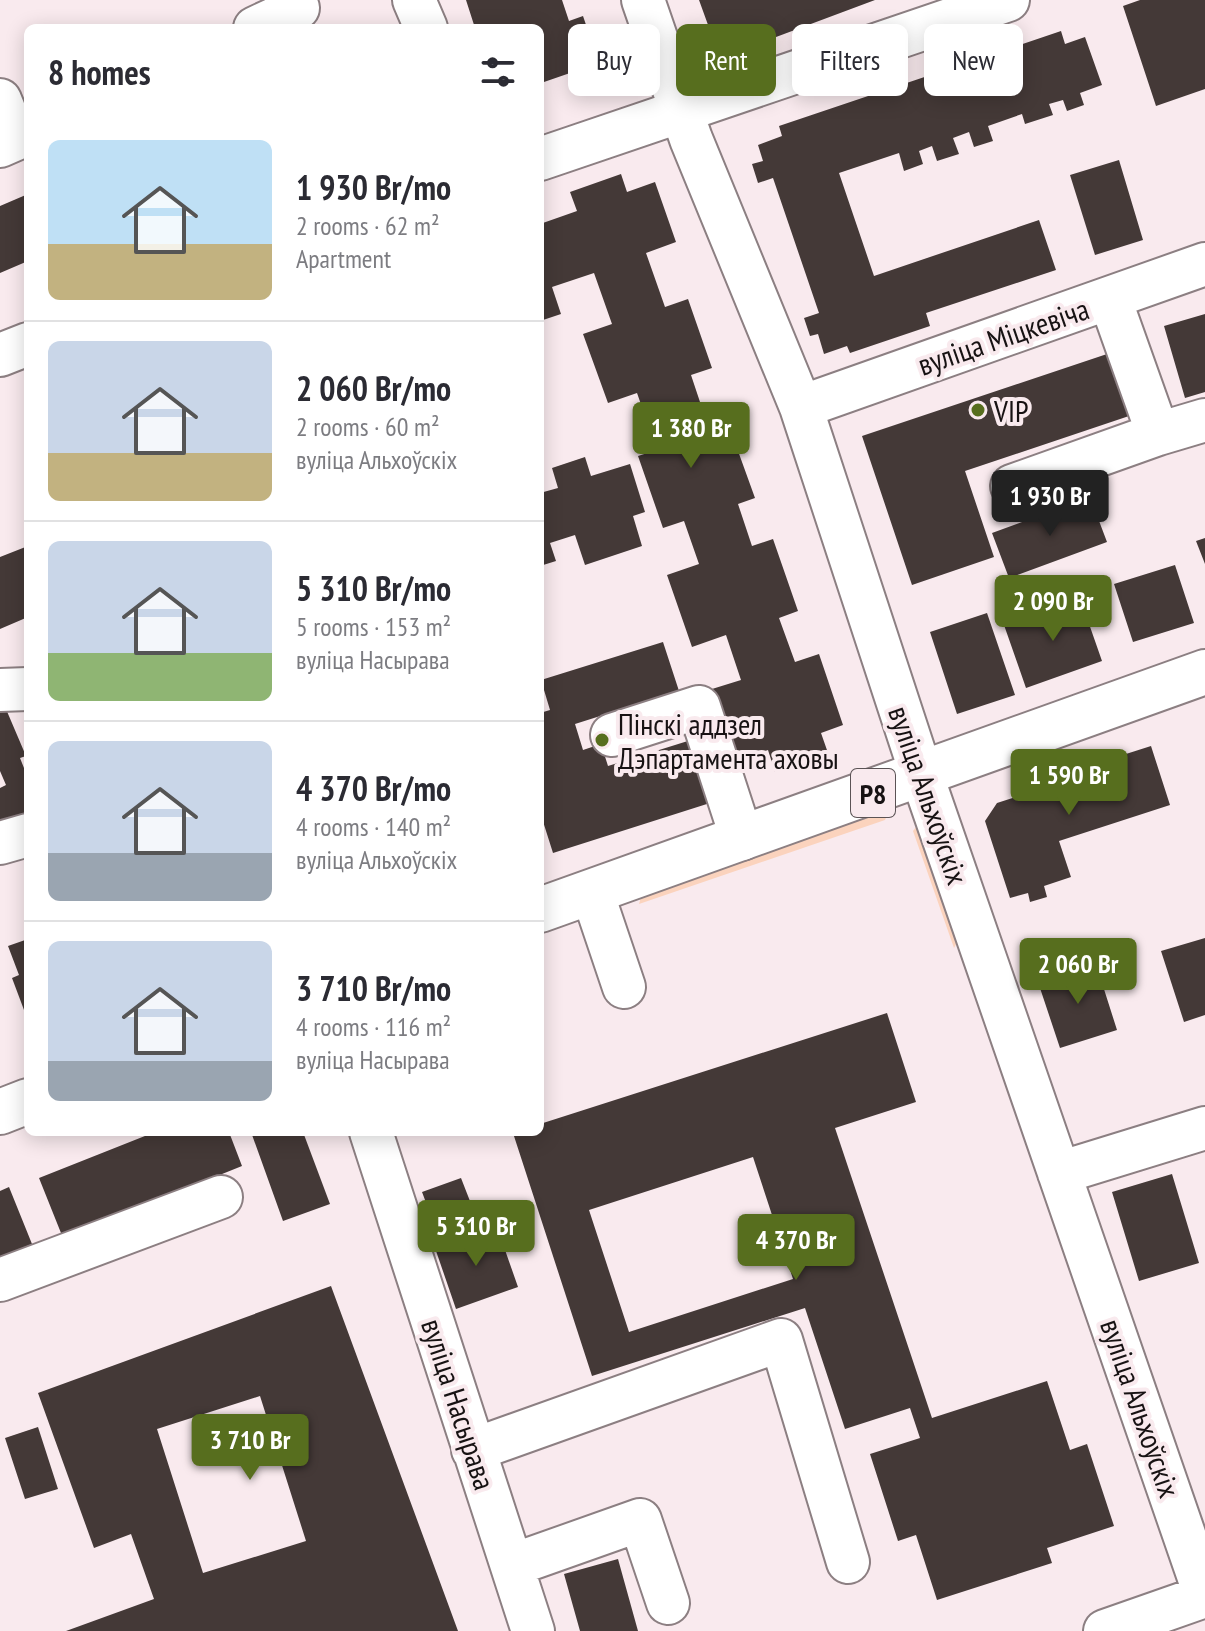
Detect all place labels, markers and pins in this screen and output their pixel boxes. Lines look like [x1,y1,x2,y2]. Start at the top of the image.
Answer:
place label: VIP [993,391,1028,430]
marker: VIP [969,401,987,419]
pin: 1 380 Br [608,402,774,470]
pin: 1 930 Br [967,470,1133,538]
pin: 2 090 Br [970,575,1136,643]
place label: Пінскі аддзел Дэпартамента аховы [618,704,839,777]
marker: Пінскі аддзел Дэпартамента аховы [593,731,611,749]
pin: 1 590 Br [986,749,1152,817]
pin: 2 060 Br [995,938,1161,1006]
pin: 5 310 Br [393,1200,559,1268]
pin: 4 370 Br [713,1214,879,1282]
pin: 3 710 Br [167,1414,333,1482]

